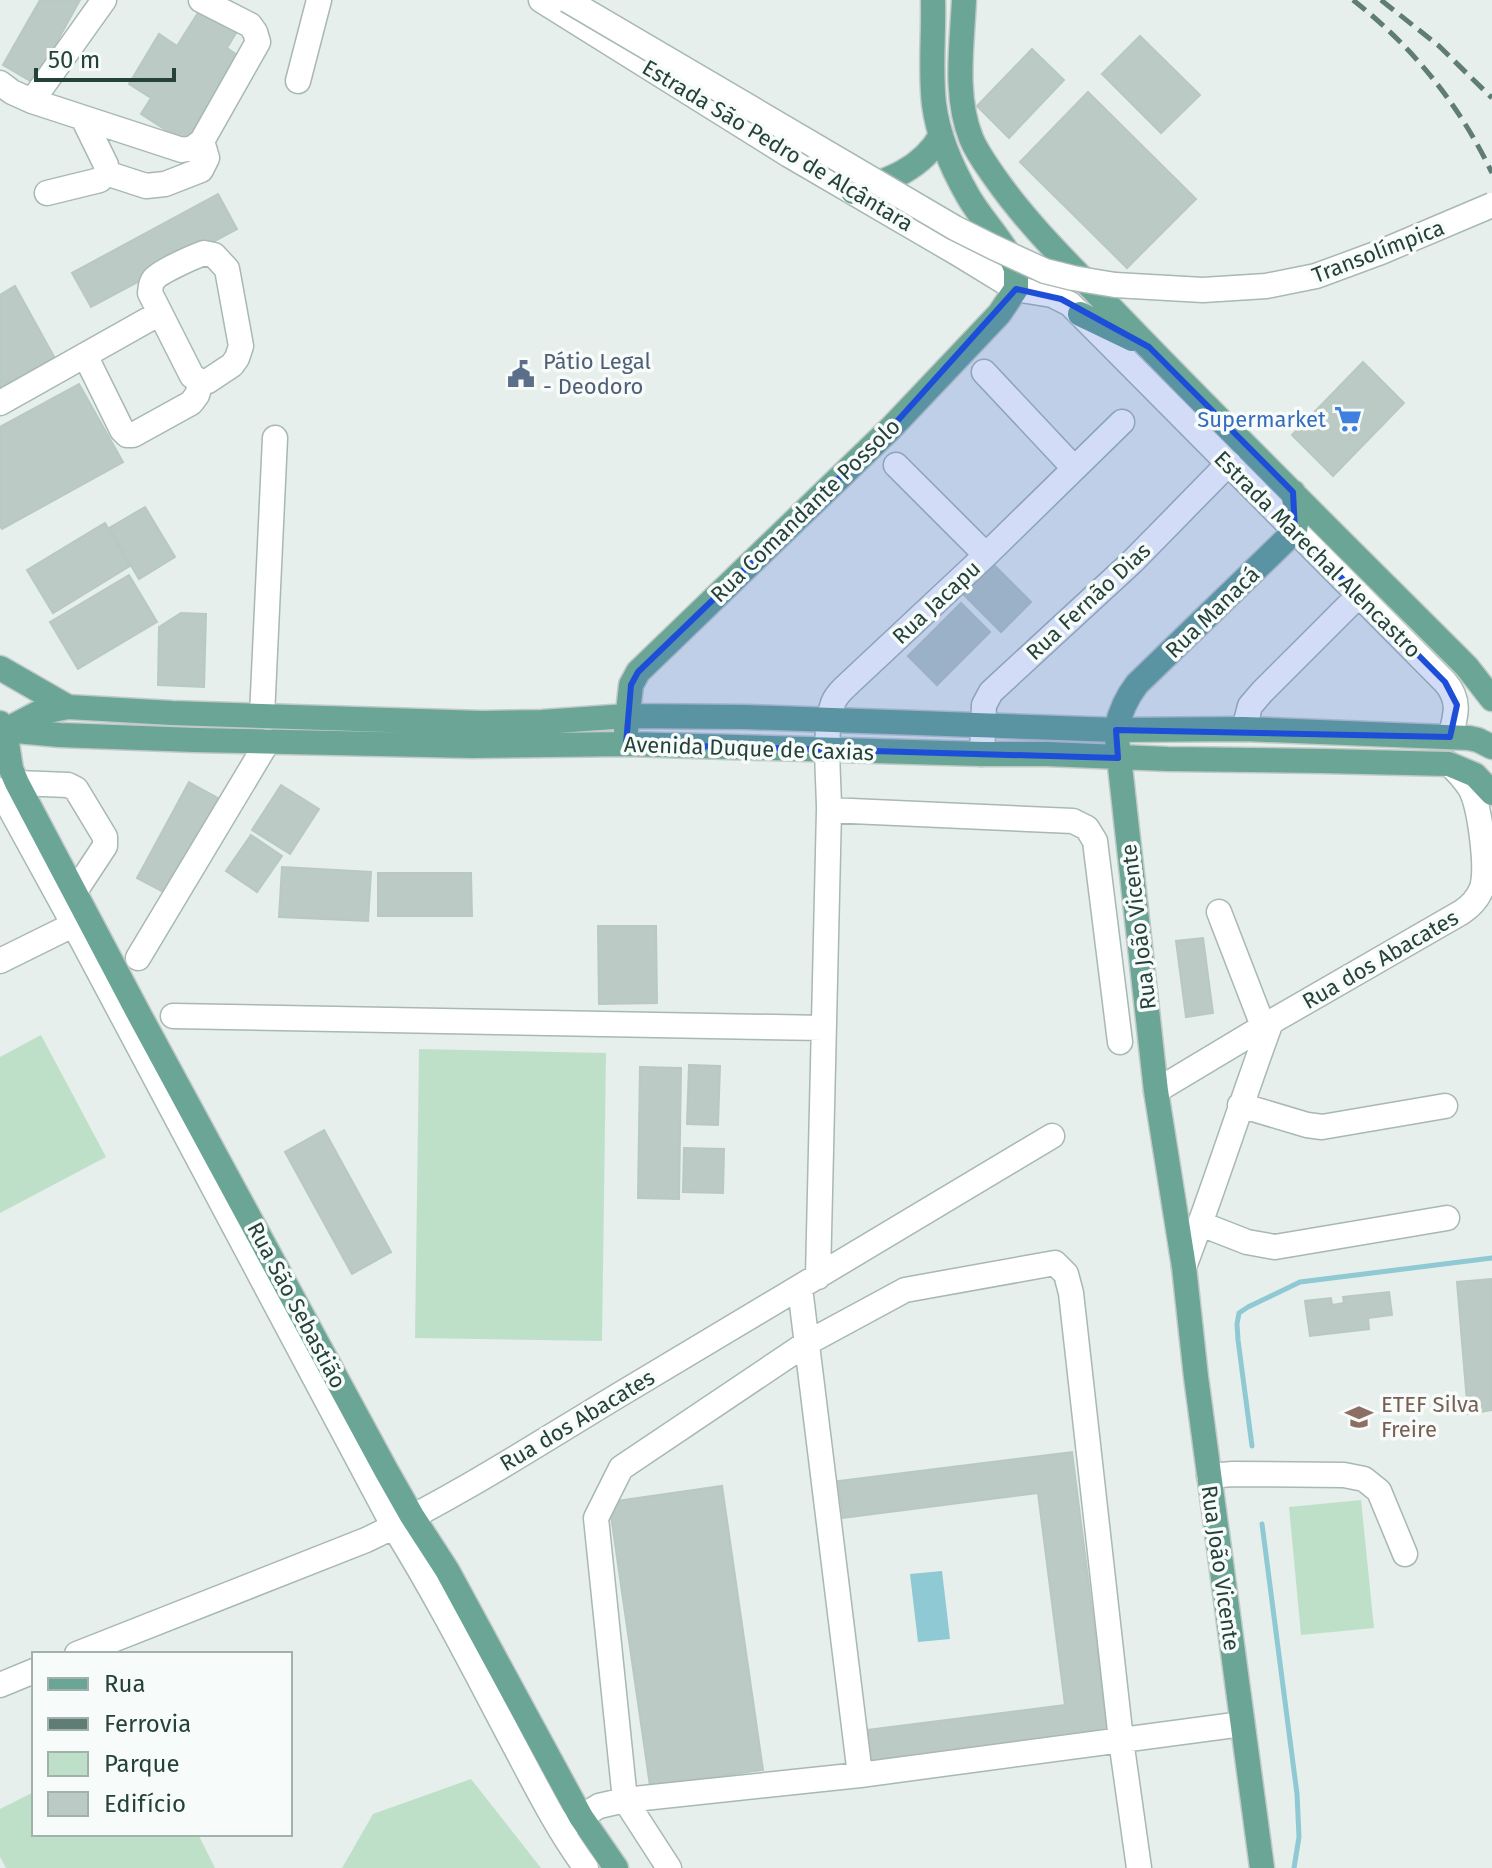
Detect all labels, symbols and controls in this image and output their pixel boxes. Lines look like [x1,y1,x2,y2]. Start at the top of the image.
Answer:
scale bar [36,32,174,82]
text: 50 m [48,46,100,74]
street label: Estrada São Pedro de Alcântara [637,54,918,237]
street label: Transolímpica [1308,214,1448,289]
place label: Pátio Legal - Deodoro [543,348,651,400]
public building icon: Pátio Legal - Deodoro [506,359,536,389]
supermarket icon: Supermarket [1333,404,1363,434]
place label: Supermarket [1197,406,1326,433]
street label: Rua Comandante Possolo [705,413,906,608]
street label: Estrada Marechal Alencastro [1209,445,1427,663]
street label: Rua Fernão Dias [1020,537,1156,666]
street label: Rua Jacapu [887,555,986,650]
street label: Rua Manacá [1160,561,1265,664]
street label: Avenida Duque de Caxias [624,731,874,766]
street label: Rua João Vicente [1115,842,1162,1011]
street label: Rua dos Abacates [1297,904,1463,1015]
street label: Rua São Sebastião [241,1218,352,1393]
street label: Rua dos Abacates [495,1364,659,1477]
place label: ETEF Silva Freire [1381,1391,1479,1443]
school or university icon: ETEF Silva Freire [1344,1402,1374,1432]
street label: Rua João Vicente [1196,1484,1245,1653]
legend [32,1652,292,1836]
text: Rua [104,1670,146,1698]
text: Ferrovia [104,1710,191,1738]
text: Parque [104,1750,180,1778]
text: Edifício [104,1790,186,1818]

